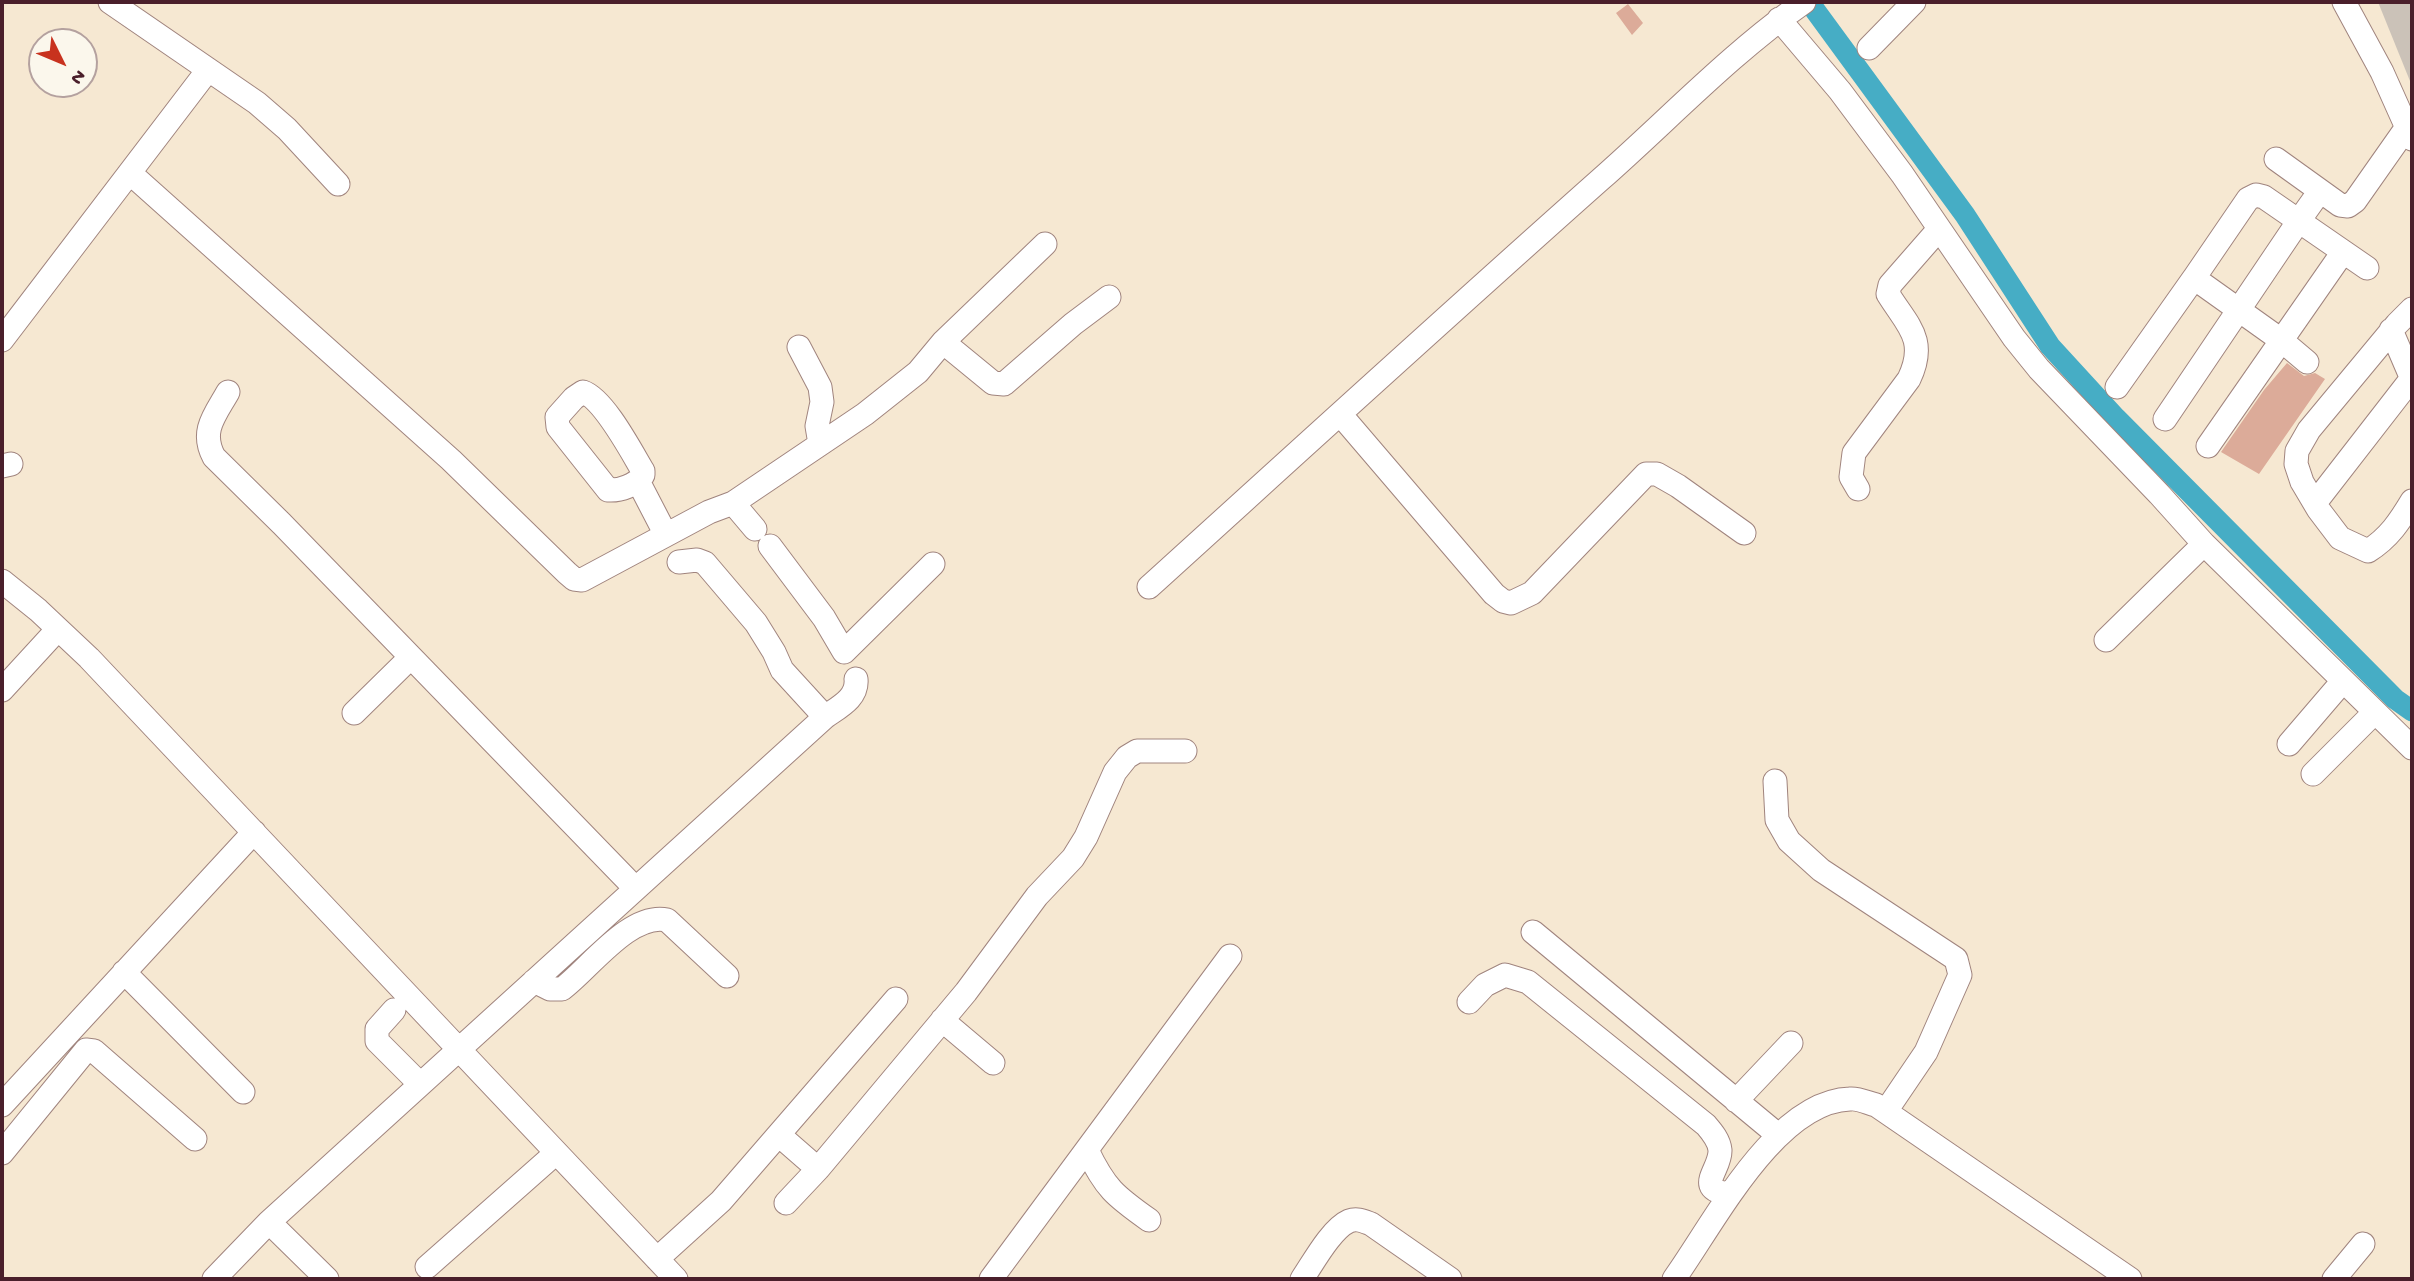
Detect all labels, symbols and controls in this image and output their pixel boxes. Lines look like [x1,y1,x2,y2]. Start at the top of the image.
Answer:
north arrow [28,28,98,98]
text: N [65,64,90,89]

